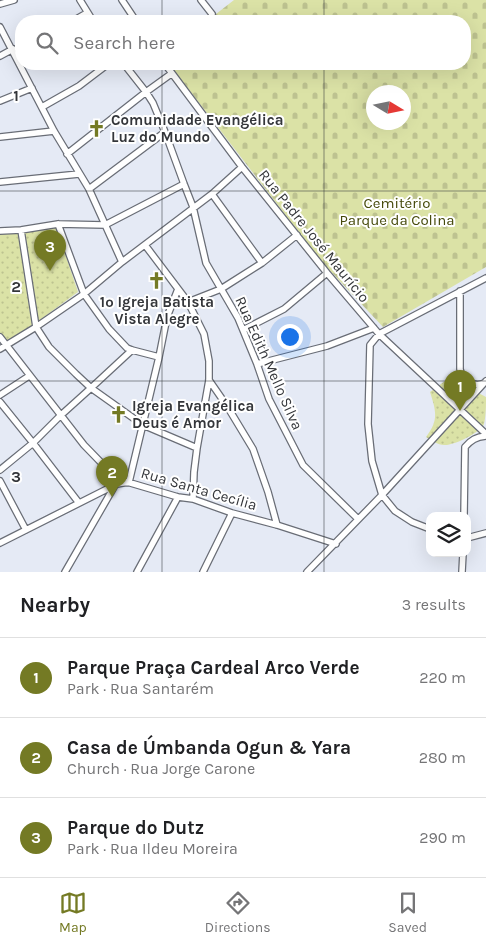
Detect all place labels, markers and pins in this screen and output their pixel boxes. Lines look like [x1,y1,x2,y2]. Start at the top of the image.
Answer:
place label: Comunidade Evangélica Luz do Mundo [111,111,283,146]
church icon: Comunidade Evangélica Luz do Mundo [87,119,107,139]
pin: 3 [34,230,66,271]
church icon: 1º Igreja Batista Vista Alegre [147,271,167,291]
place label: 1º Igreja Batista Vista Alegre [100,293,214,328]
pin: 1 [444,370,476,411]
place label: Igreja Evangélica Deus é Amor [132,397,254,432]
church icon: Igreja Evangélica Deus é Amor [108,405,128,425]
pin: 2 [96,456,128,497]

